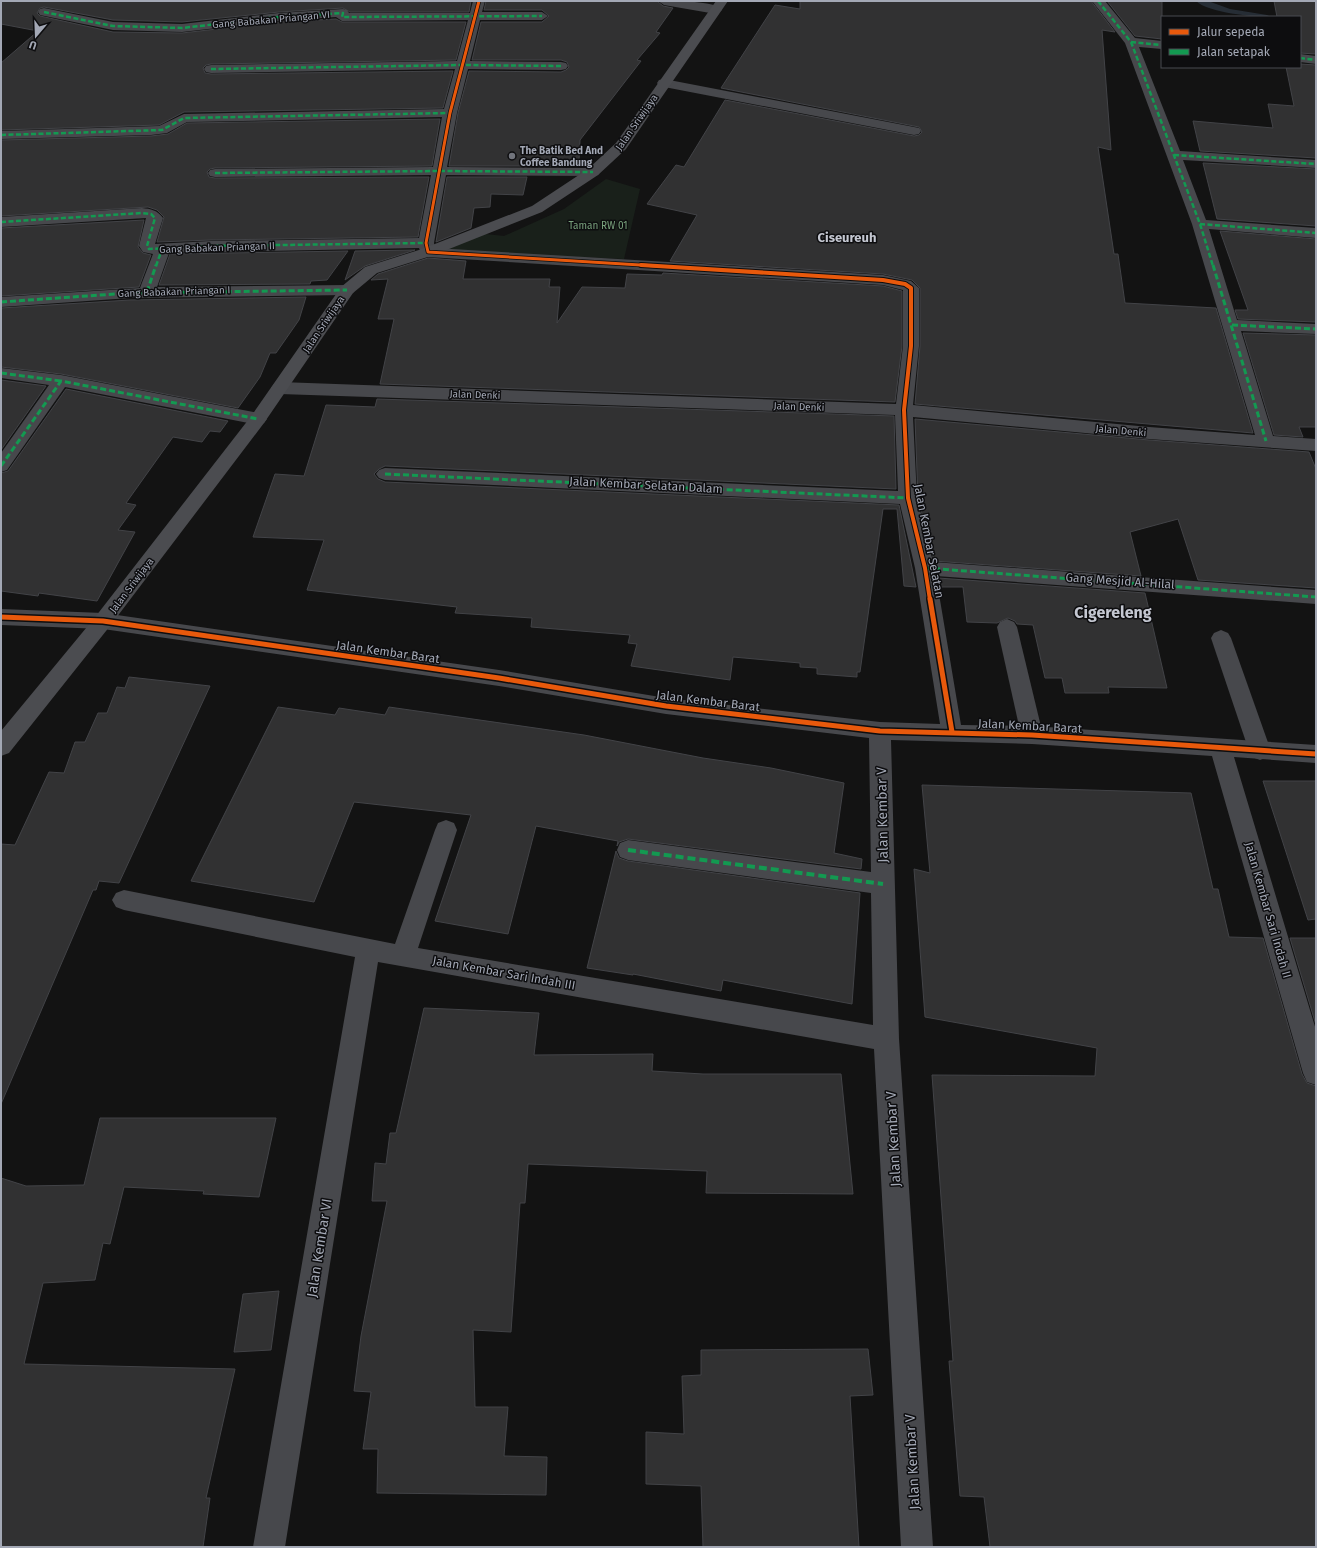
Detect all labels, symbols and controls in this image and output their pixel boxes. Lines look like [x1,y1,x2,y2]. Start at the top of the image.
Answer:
street label: Gang Babakan Priangan VI [212,9,331,31]
north arrow [16,16,56,56]
legend [1161,16,1301,68]
text: Jalur sepeda [1197,25,1265,39]
text: U [27,38,38,52]
text: Jalan setapak [1197,45,1271,59]
street label: Jalan Sriwijaya [613,92,661,153]
place label: The Batik Bed And Coffee Bandung [520,145,603,169]
marker: The Batik Bed And Coffee Bandung [507,151,517,161]
park label: Taman RW 01 [568,220,628,232]
district label: Ciseureuh [818,230,876,245]
street label: Gang Babakan Priangan II [159,240,275,256]
street label: Gang Babakan Priangan I [118,284,231,300]
street label: Jalan Sriwijaya [301,294,347,355]
street label: Jalan Denki [449,388,501,402]
street label: Jalan Denki [773,400,825,414]
street label: Jalan Denki [1095,423,1147,439]
street label: Jalan Kembar Selatan Dalam [569,474,723,496]
street label: Jalan Kembar Selatan [911,483,947,599]
street label: Jalan Sriwijaya [107,556,156,615]
street label: Gang Mesjid Al-Hilal [1065,570,1175,592]
district label: Cigereleng [1074,603,1152,622]
street label: Jalan Kembar Barat [335,638,441,666]
street label: Jalan Kembar Barat [655,688,761,714]
street label: Jalan Kembar Barat [978,716,1083,736]
street label: Jalan Kembar V [873,767,892,863]
street label: Jalan Kembar Sari Indah II [1242,840,1294,980]
street label: Jalan Kembar Sari Indah III [432,954,576,992]
street label: Jalan Kembar V [882,1091,904,1187]
street label: Jalan Kembar VI [303,1197,336,1299]
street label: Jalan Kembar V [901,1414,923,1510]

